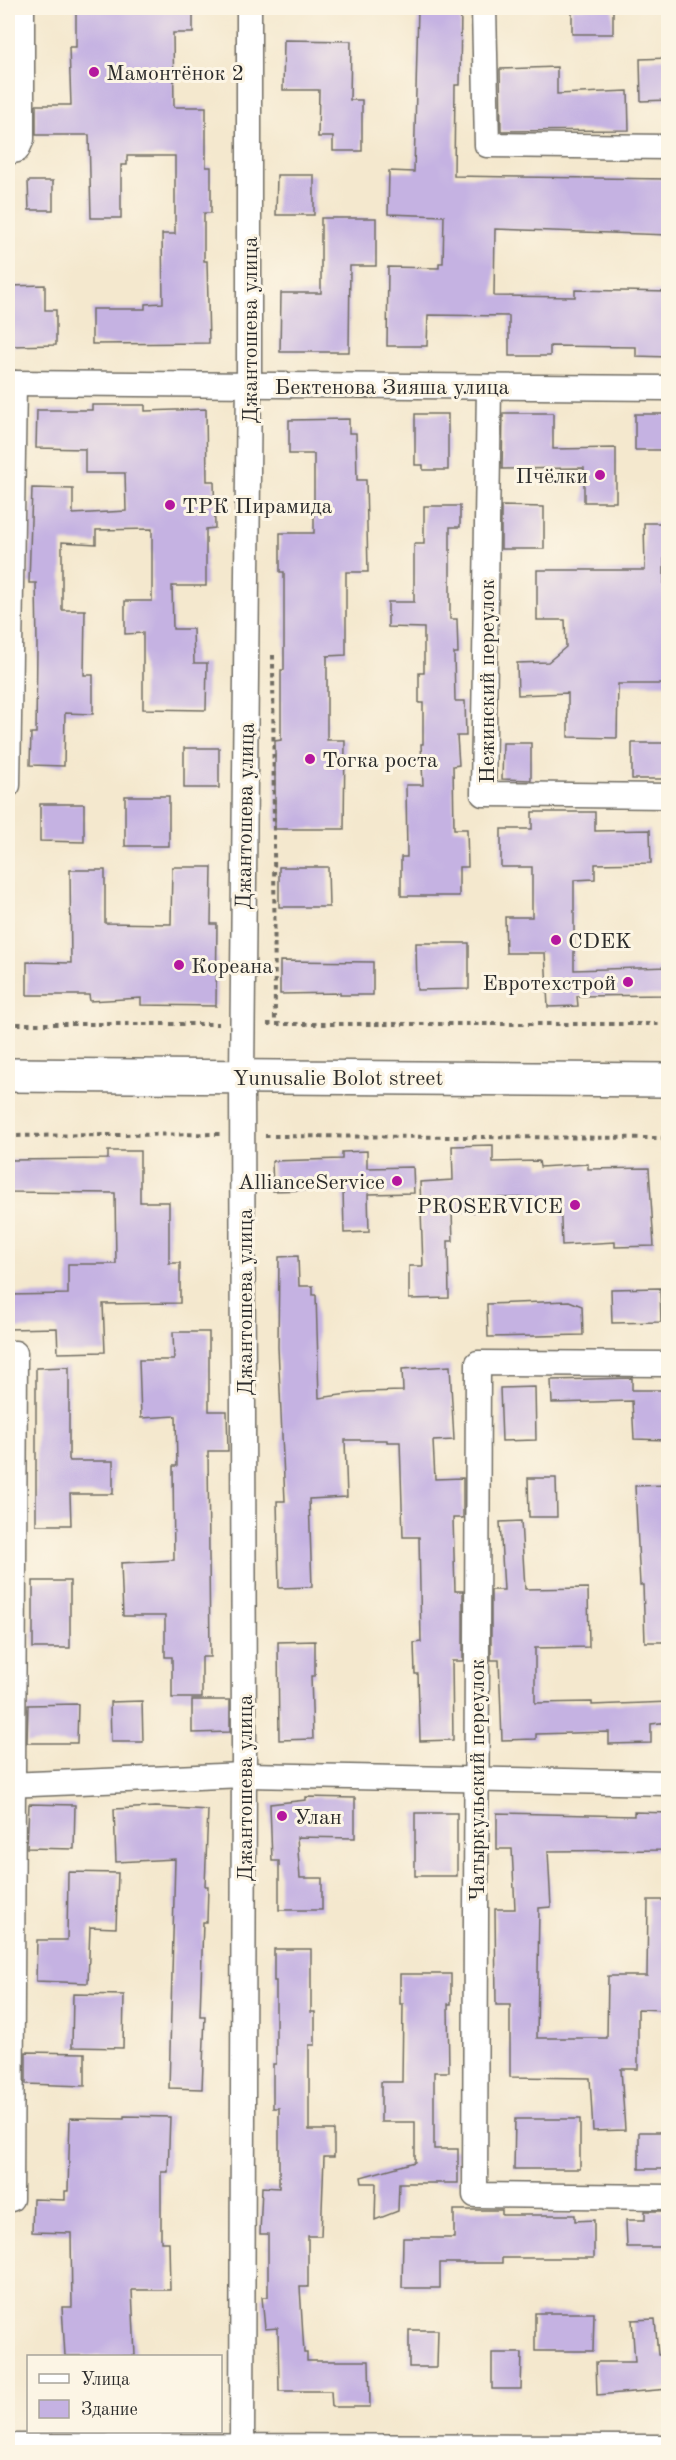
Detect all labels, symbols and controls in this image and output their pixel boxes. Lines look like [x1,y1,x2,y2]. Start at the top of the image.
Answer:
place label: Мамонтёнок 2 [106,63,244,85]
marker: Мамонтёнок 2 [87,65,101,79]
street label: Джантошева улица [240,236,262,424]
street label: Бектенова Зияша улица [275,377,510,399]
place label: Пчёлки [516,466,588,488]
marker: Пчёлки [593,468,607,482]
place label: ТРК Пирамида [182,496,333,518]
marker: ТРК Пирамида [163,498,177,512]
street label: Нежинский переулок [477,579,499,783]
street label: Джантошева улица [233,722,259,910]
place label: Тогка роста [322,750,438,772]
marker: Тогка роста [303,752,317,766]
place label: CDEK [568,931,632,953]
marker: CDEK [549,933,563,947]
place label: Кореана [191,956,273,978]
marker: Кореана [172,958,186,972]
place label: Евротехстрой [482,973,616,995]
marker: Евротехстрой [621,975,635,989]
street label: Yunusalie Bolot street [233,1068,443,1090]
place label: AllianceService [238,1172,385,1194]
marker: AllianceService [390,1174,404,1188]
place label: PROSERVICE [417,1196,563,1218]
marker: PROSERVICE [568,1198,582,1212]
street label: Джантошева улица [235,1208,257,1396]
street label: Чатыркульский переулок [467,1659,489,1901]
street label: Джантошева улица [235,1694,257,1882]
place label: Улан [294,1807,342,1829]
marker: Улан [275,1809,289,1823]
legend [27,2355,222,2433]
text: Улица [81,2371,130,2389]
text: Здание [81,2401,138,2419]

